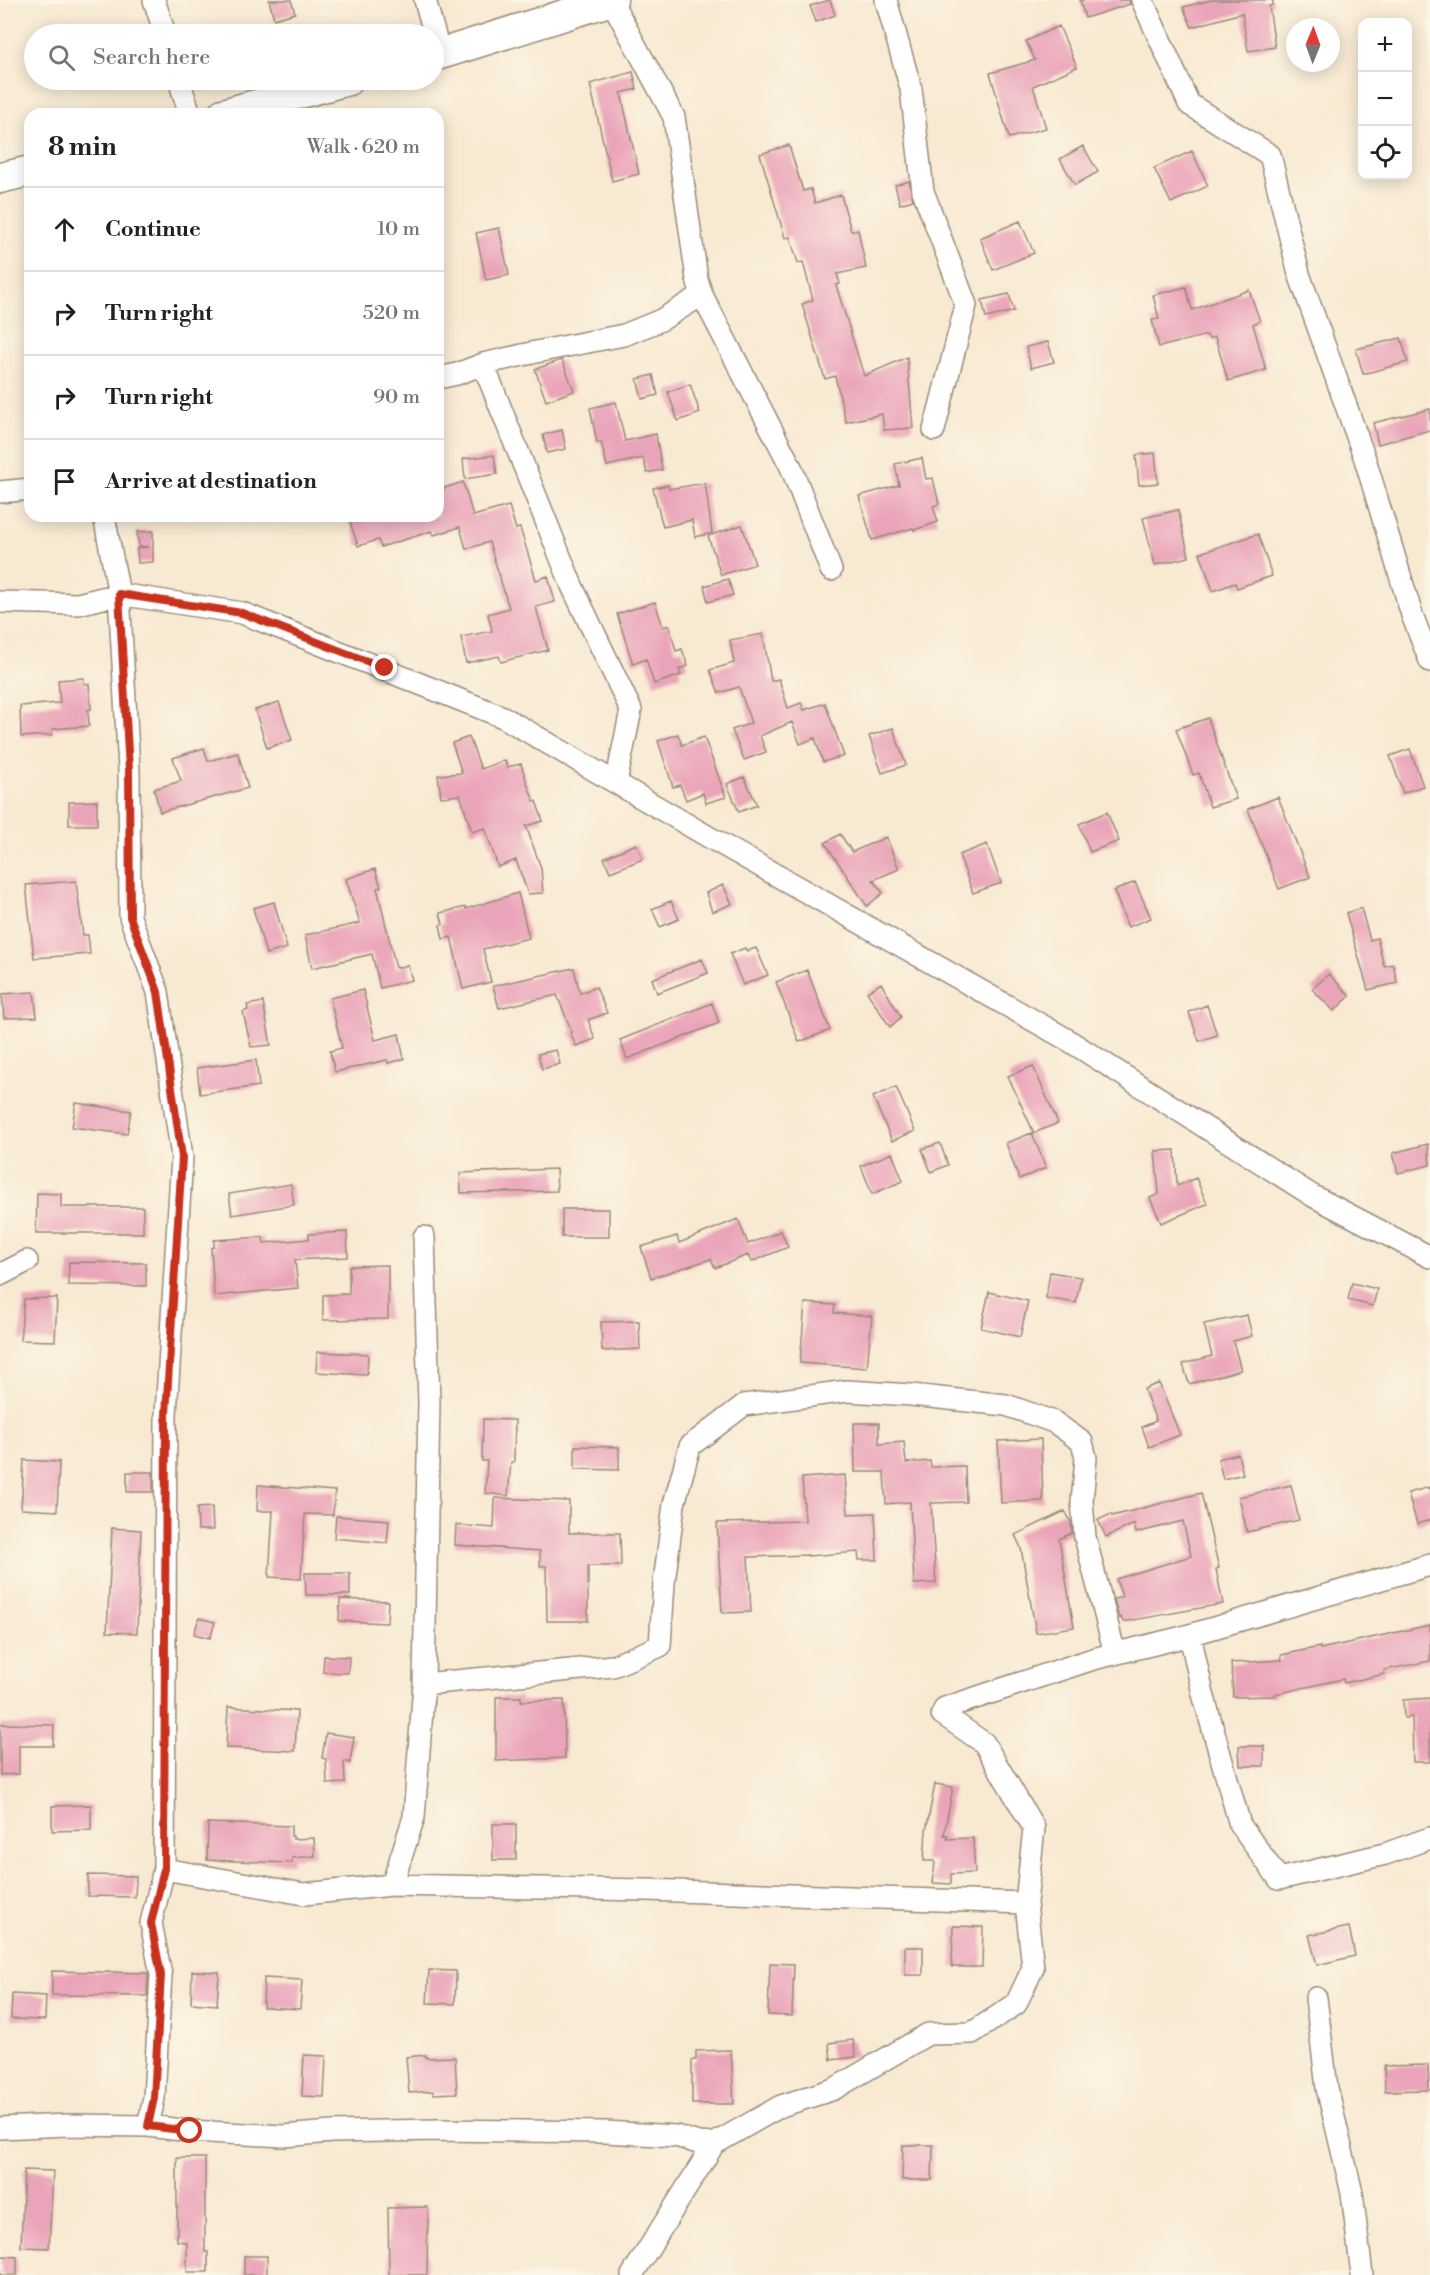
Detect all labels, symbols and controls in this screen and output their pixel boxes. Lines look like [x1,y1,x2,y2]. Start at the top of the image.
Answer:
north arrow [1286,18,1340,72]
map controls [1358,18,1412,180]
button: + [1358,18,1412,72]
search box [24,24,444,90]
icon: search [45,41,78,74]
text: Search here [93,44,210,71]
button: − [1358,72,1412,126]
button: locate [1358,126,1412,180]
text: 8 min [48,131,117,163]
text: Walk · 620 m [307,135,420,160]
icon: ahead [48,213,81,246]
text: Continue [105,216,201,243]
text: 10 m [377,217,420,242]
icon: right [48,297,81,330]
text: Turn right [105,300,213,327]
text: 520 m [363,301,420,326]
icon: right [48,381,81,414]
text: Turn right [105,384,213,411]
text: 90 m [373,385,420,410]
icon: arrive [48,465,81,498]
text: Arrive at destination [105,468,317,495]
route end [371,654,397,680]
route start [176,2117,202,2143]

